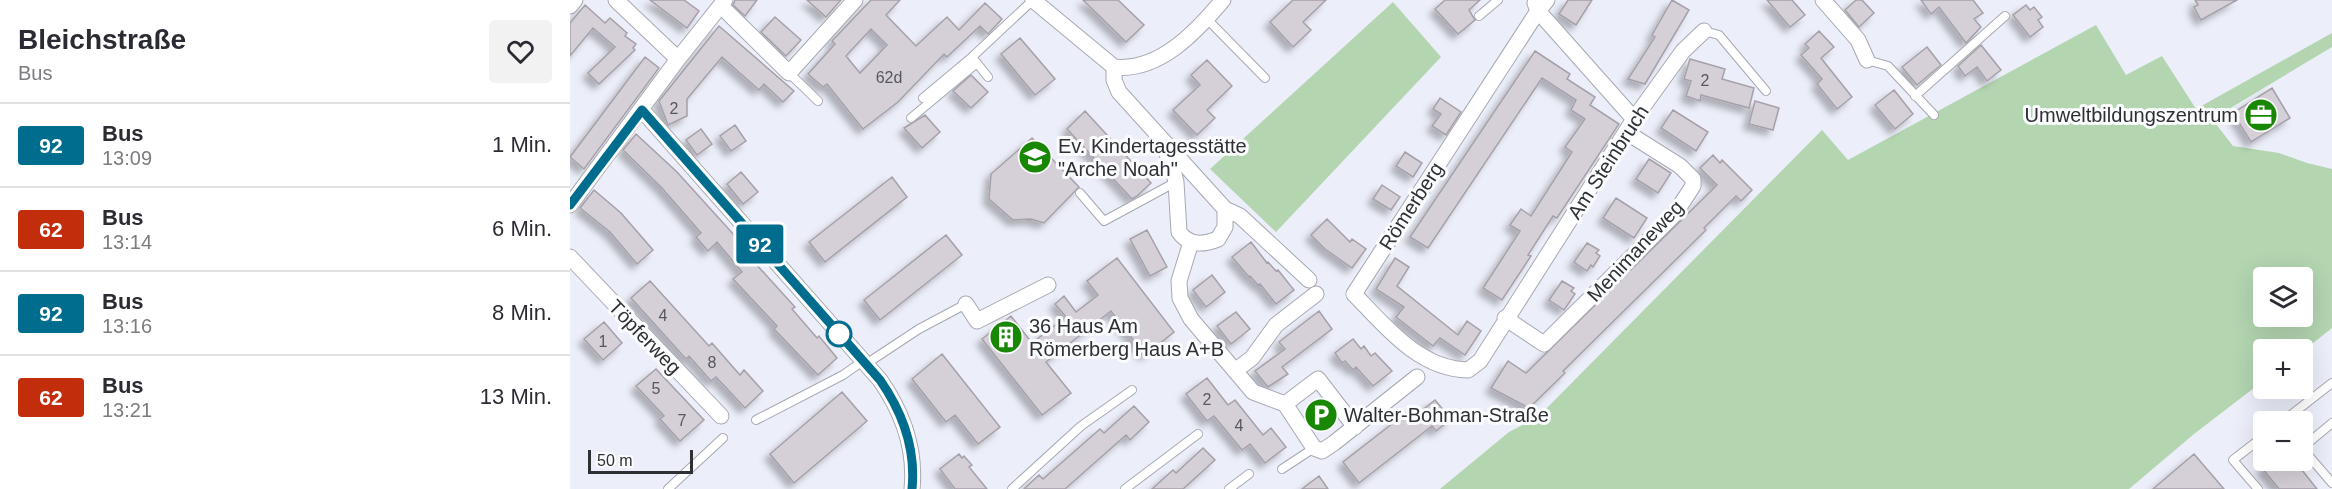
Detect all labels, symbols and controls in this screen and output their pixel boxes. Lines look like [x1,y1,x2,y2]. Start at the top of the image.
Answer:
button: heart [489,20,552,83]
text: Bleichstraße [18,24,186,55]
text: Bus [18,62,52,84]
house number: 62d [876,69,902,86]
house number: 2 [1701,72,1710,89]
office icon: Umweltbildungszentrum [2243,97,2279,133]
house number: 2 [670,100,679,117]
street label: Am Steinbruch [1563,101,1653,223]
place label: Umweltbildungszentrum [2025,104,2238,126]
text: Bus [102,121,144,146]
text: 1 Min. [492,132,552,157]
text: 92 [39,134,63,157]
place label: Ev. Kindertagesstätte "Arche Noah" [1058,135,1247,180]
school or university icon: Ev. Kindertagesstätte "Arche Noah" [1017,139,1053,175]
text: 13:09 [102,147,152,169]
street label: Römerberg [1375,158,1447,254]
street label: Menimaneweg [1583,196,1687,306]
text: Bus [102,205,144,230]
text: 6 Min. [492,216,552,241]
text: 62 [39,218,63,241]
line badge: 92 [733,224,787,264]
text: 13:14 [102,231,152,253]
text: 92 [748,233,772,256]
map controls [2253,267,2313,471]
button: layers [2253,267,2313,327]
text: Bus [102,289,144,314]
street label: Töpferweg [604,295,686,379]
text: 8 Min. [492,300,552,325]
text: 92 [39,302,63,325]
house number: 4 [659,307,668,324]
text: 13:16 [102,315,152,337]
place label: 36 Haus Am Römerberg Haus A+B [1029,315,1224,360]
building icon: 36 Haus Am Römerberg Haus A+B [988,319,1024,355]
unlabelled marker [826,321,852,347]
house number: 1 [599,333,608,350]
button: + [2253,339,2313,399]
house number: 8 [708,354,717,371]
text: Bus [102,373,144,398]
house number: 5 [652,380,661,397]
text: 13 Min. [480,384,552,409]
text: 62 [39,386,63,409]
house number: 2 [1203,391,1212,408]
parking icon: Walter-Bohman-Straße [1303,397,1339,433]
text: 13:21 [102,399,152,421]
place label: Walter-Bohman-Straße [1344,404,1549,426]
button: − [2253,411,2313,471]
house number: 7 [678,412,687,429]
house number: 4 [1235,417,1244,434]
scale bar [588,447,693,474]
text: 50 m [597,452,633,469]

